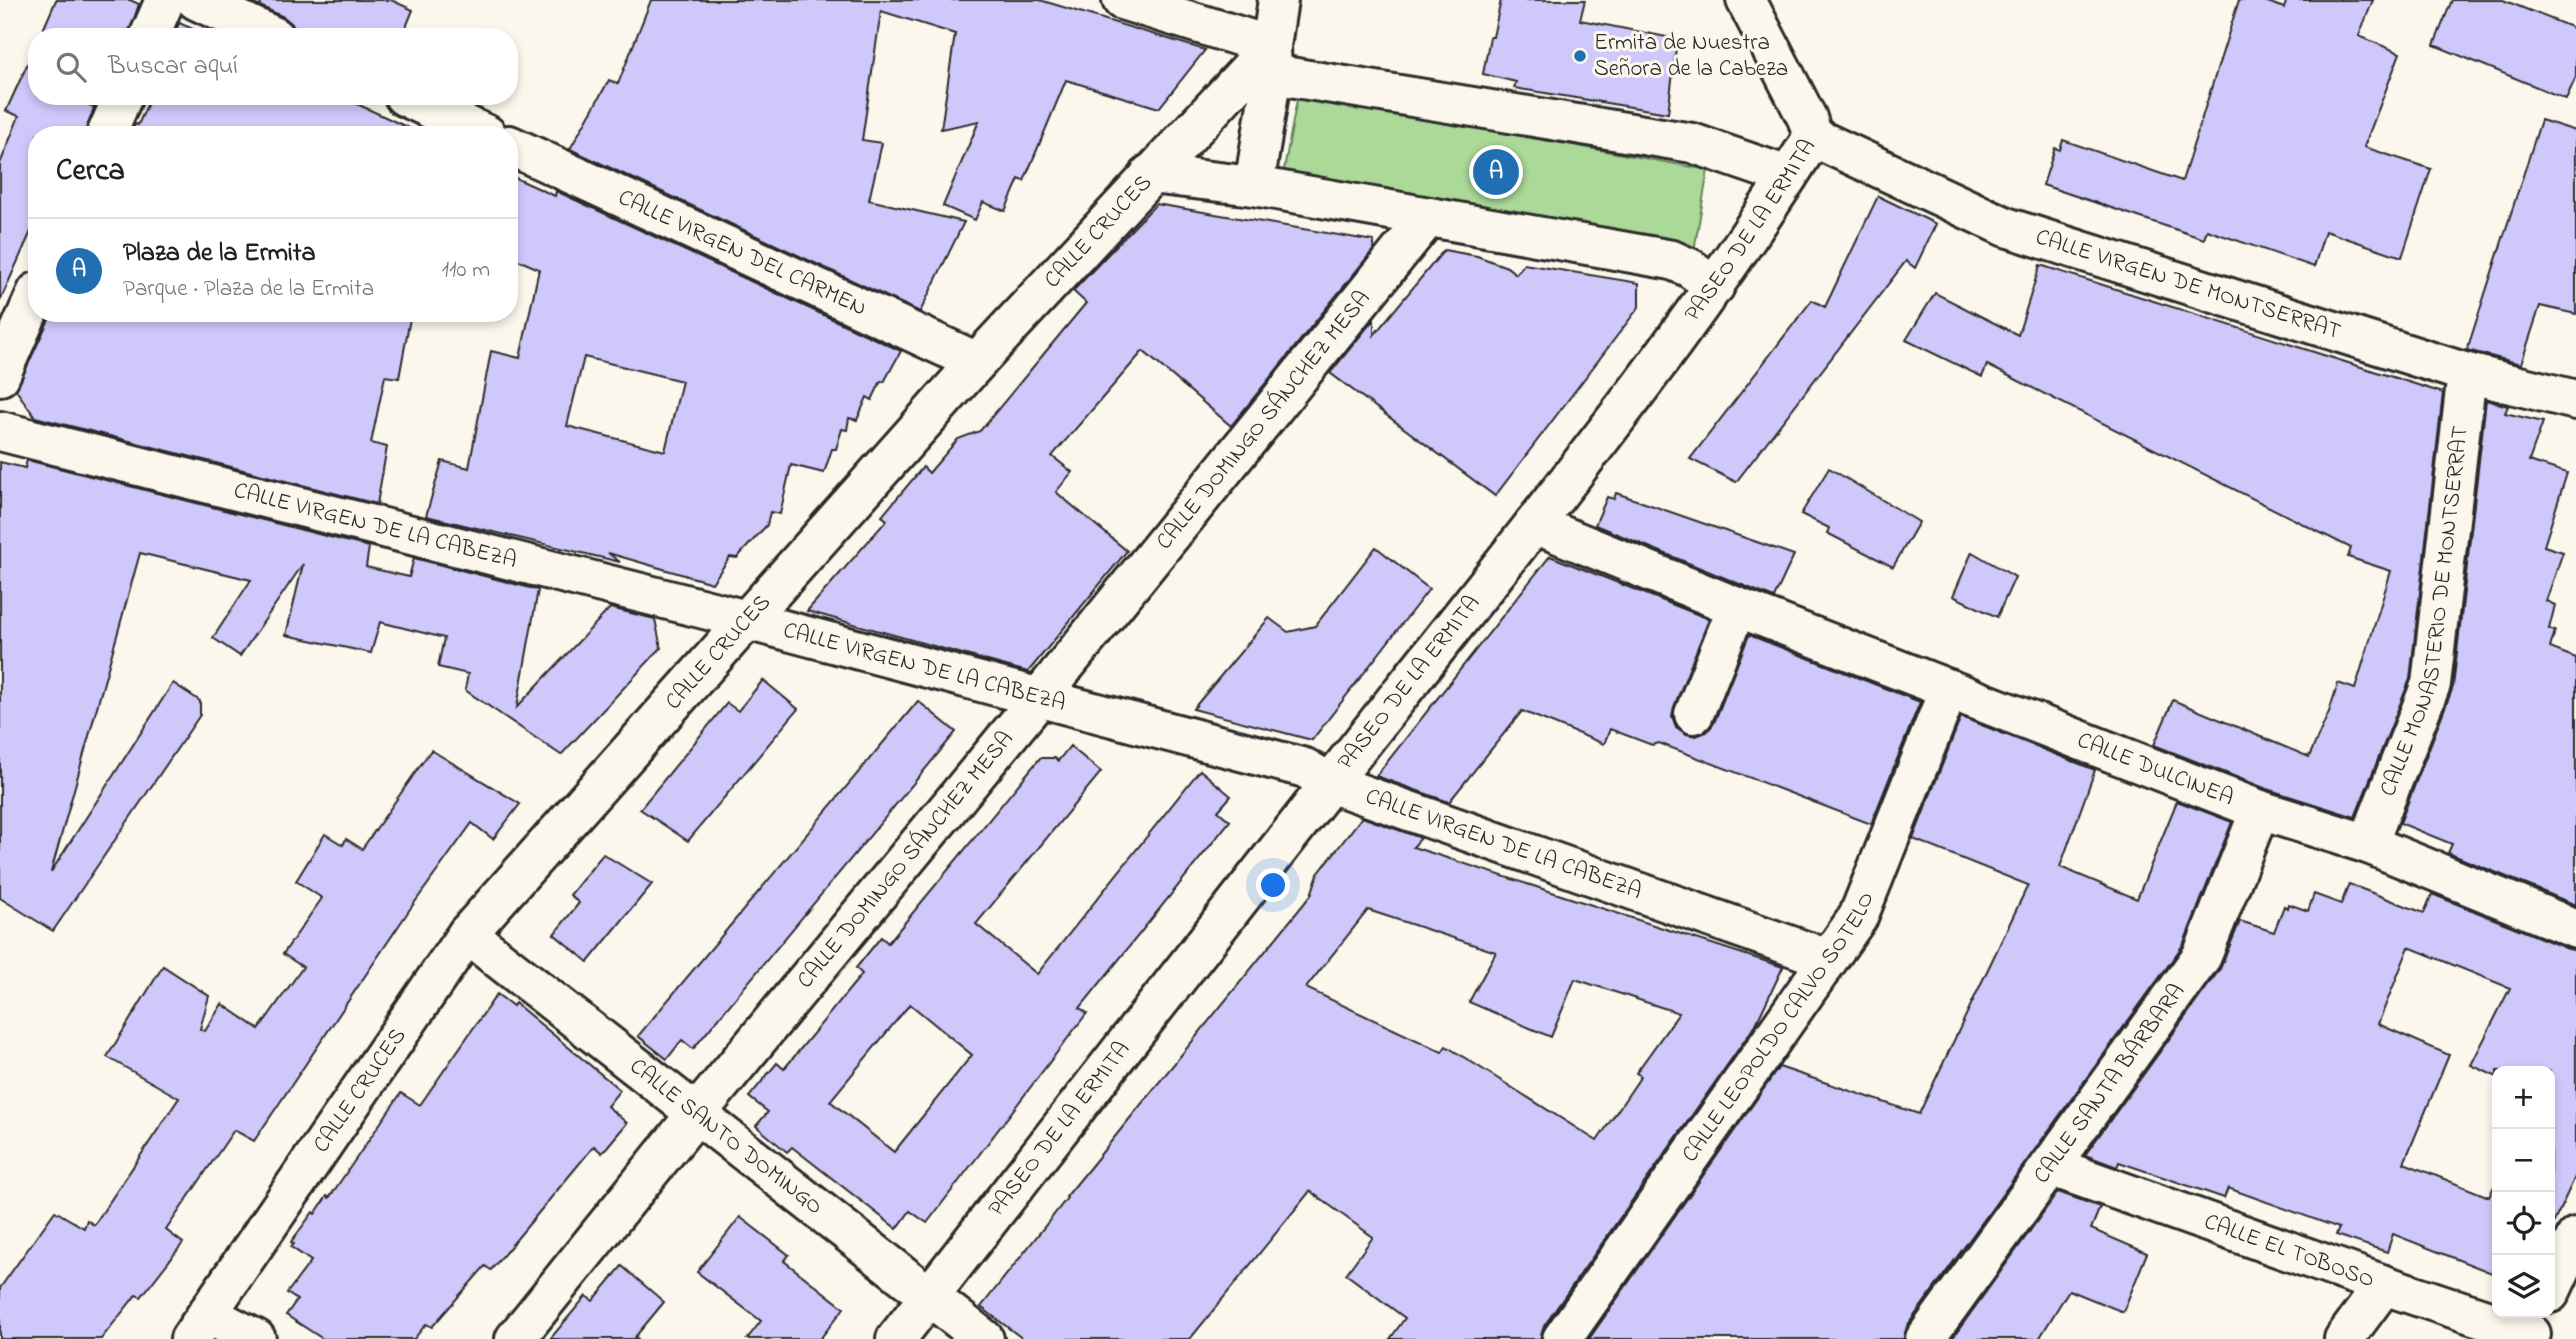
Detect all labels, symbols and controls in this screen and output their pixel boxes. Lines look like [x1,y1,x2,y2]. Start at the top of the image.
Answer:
place label: Ermita de Nuestra Señora de la Cabeza [1594,27,1788,86]
search box [28,28,518,105]
icon: search [52,48,90,86]
text: Buscar aquí [108,48,238,86]
marker: Ermita de Nuestra Señora de la Cabeza [1572,48,1588,64]
street label: PASEO DE LA ERMITA [1677,133,1824,328]
pin: A [1473,146,1519,198]
text: Cerca [56,150,125,194]
street label: CALLE CRUCES [1037,167,1160,296]
street label: CALLE VIRGEN DEL CARMEN [613,181,872,325]
street label: CALLE VIRGEN DE MONTSERRAT [2031,221,2345,348]
text: Plaza de la Ermita [123,235,315,273]
text: A [72,254,86,287]
text: 110 m [442,254,490,287]
text: Parque · Plaza de la Ermita [123,273,374,306]
street label: CALLE DOMINGO SÁNCHEZ MESA [1148,284,1379,557]
street label: CALLE MONASTERIO DE MONTSERRAT [2372,424,2477,801]
street label: CALLE VIRGEN DE LA CABEZA [230,474,520,577]
street label: CALLE CRUCES [658,587,779,717]
street label: PASEO DE LA ERMITA [1330,589,1488,777]
street label: CALLE VIRGEN DE LA CABEZA [779,614,1069,720]
street label: CALLE DOMINGO SÁNCHEZ MESA [789,724,1022,996]
street label: CALLE DULCINEA [2072,724,2238,815]
street label: CALLE VIRGEN DE LA CABEZA [1361,780,1646,908]
your location [1256,868,1290,902]
street label: CALLE LEOPOLDO CALVO SOTELO [1674,887,1883,1169]
street label: CALLE SANTA BÁRBARA [2026,977,2193,1191]
street label: CALLE CRUCES [305,1021,414,1160]
street label: PASEO DE LA ERMITA [981,1035,1138,1224]
street label: CALLE SANTO DOMINGO [622,1051,830,1223]
map controls [2492,1066,2555,1318]
button: + [2492,1066,2555,1129]
button: − [2492,1129,2555,1192]
button: locate [2492,1192,2555,1255]
street label: CALLE EL TOBOSO [2199,1206,2379,1297]
button: layers [2492,1255,2555,1318]

